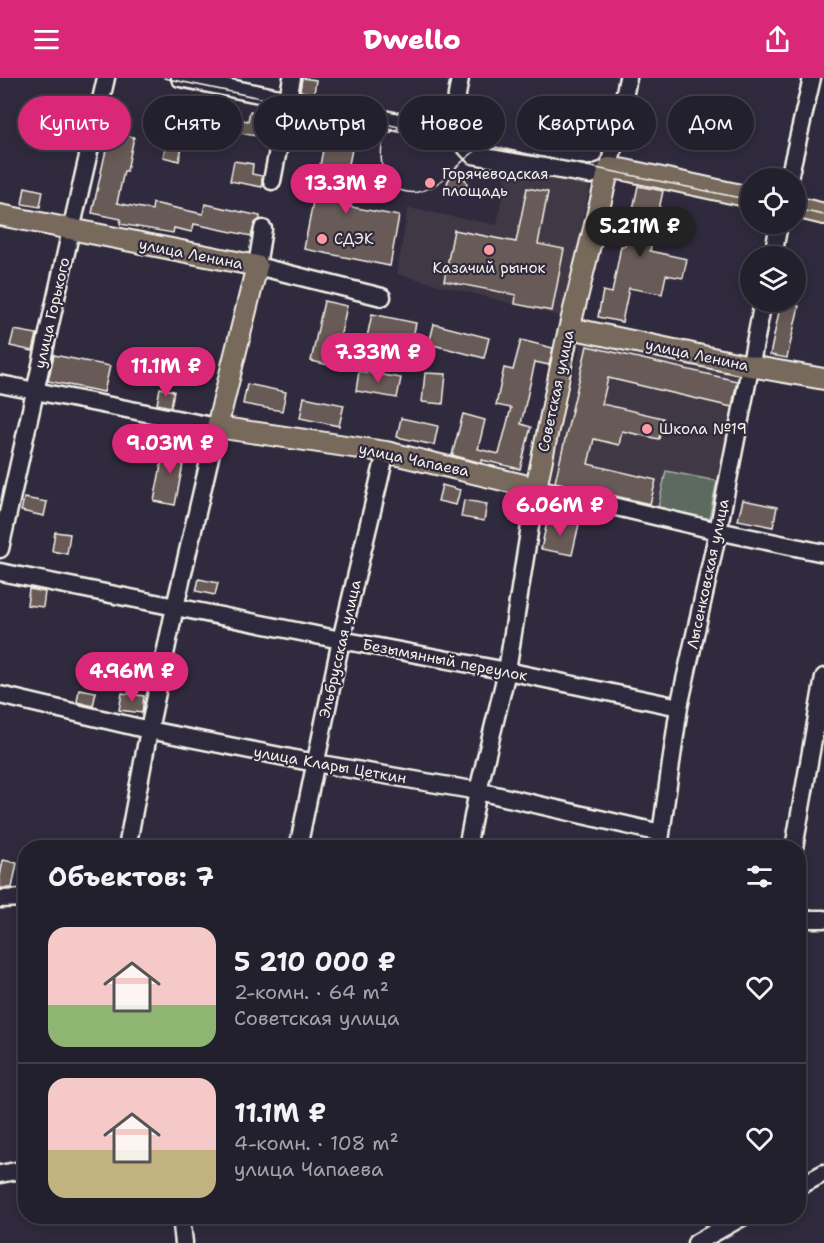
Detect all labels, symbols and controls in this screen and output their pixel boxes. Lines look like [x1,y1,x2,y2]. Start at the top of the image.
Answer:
text: Dwello [363,21,461,58]
icon: menu [30,23,63,56]
icon: share [761,23,794,56]
chip: Купить [18,96,131,150]
chip: Снять [143,96,242,150]
chip: Фильтры [254,96,387,150]
chip: Новое [399,96,505,150]
chip: Квартира [517,96,656,150]
chip: Дом [668,96,754,150]
pin: 13.3M ₽ [291,164,401,215]
place label: Горячеводская площадь [442,164,549,201]
map controls [740,168,806,312]
button: locate [740,168,806,234]
text: 13.3M ₽ [305,170,387,196]
marker: Горячеводская площадь [423,176,437,190]
pin: 5.21M ₽ [585,207,695,258]
text: 5.21M ₽ [600,213,680,239]
place label: СДЭК [334,229,374,249]
marker: СДЭК [315,232,329,246]
street label: улица Ленина [137,234,245,274]
marker: Казачий рынок [482,243,496,257]
button: layers [740,246,806,312]
street label: улица Горького [30,256,74,370]
place label: Казачий рынок [433,258,545,278]
street label: Советская улица [533,328,579,454]
pin: 7.33M ₽ [323,333,433,384]
street label: улица Ленина [643,334,751,376]
text: 7.33M ₽ [335,339,421,365]
pin: 11.1M ₽ [111,347,221,398]
text: 11.1M ₽ [130,353,202,379]
place label: Школа №19 [659,419,747,439]
marker: Школа №19 [640,422,654,436]
pin: 9.03M ₽ [115,424,225,475]
text: 9.03M ₽ [126,430,214,456]
street label: улица Чапаева [357,439,472,482]
pin: 6.06M ₽ [505,486,615,537]
text: 6.06M ₽ [516,492,604,518]
street label: Лысенковская улица [682,496,734,651]
street label: Эльбрусская улица [314,577,366,720]
street label: Безымянный переулок [361,634,529,686]
pin: 4.96M ₽ [77,652,187,703]
text: 4.96M ₽ [89,658,175,684]
street label: улица Клары Цеткин [252,742,408,788]
text: Объектов: 7 [48,859,214,894]
icon: filters [743,860,776,893]
text: 5 210 000 ₽ [234,944,396,979]
icon: home [96,951,168,1023]
icon: heart [743,971,776,1004]
text: 2-комн. · 64 m² [234,979,389,1005]
text: Советская улица [234,1005,399,1031]
text: 11.1M ₽ [234,1095,327,1130]
icon: home [96,1102,168,1174]
icon: heart [743,1122,776,1155]
text: 4-комн. · 108 m² [234,1130,399,1156]
text: улица Чапаева [234,1156,384,1182]

